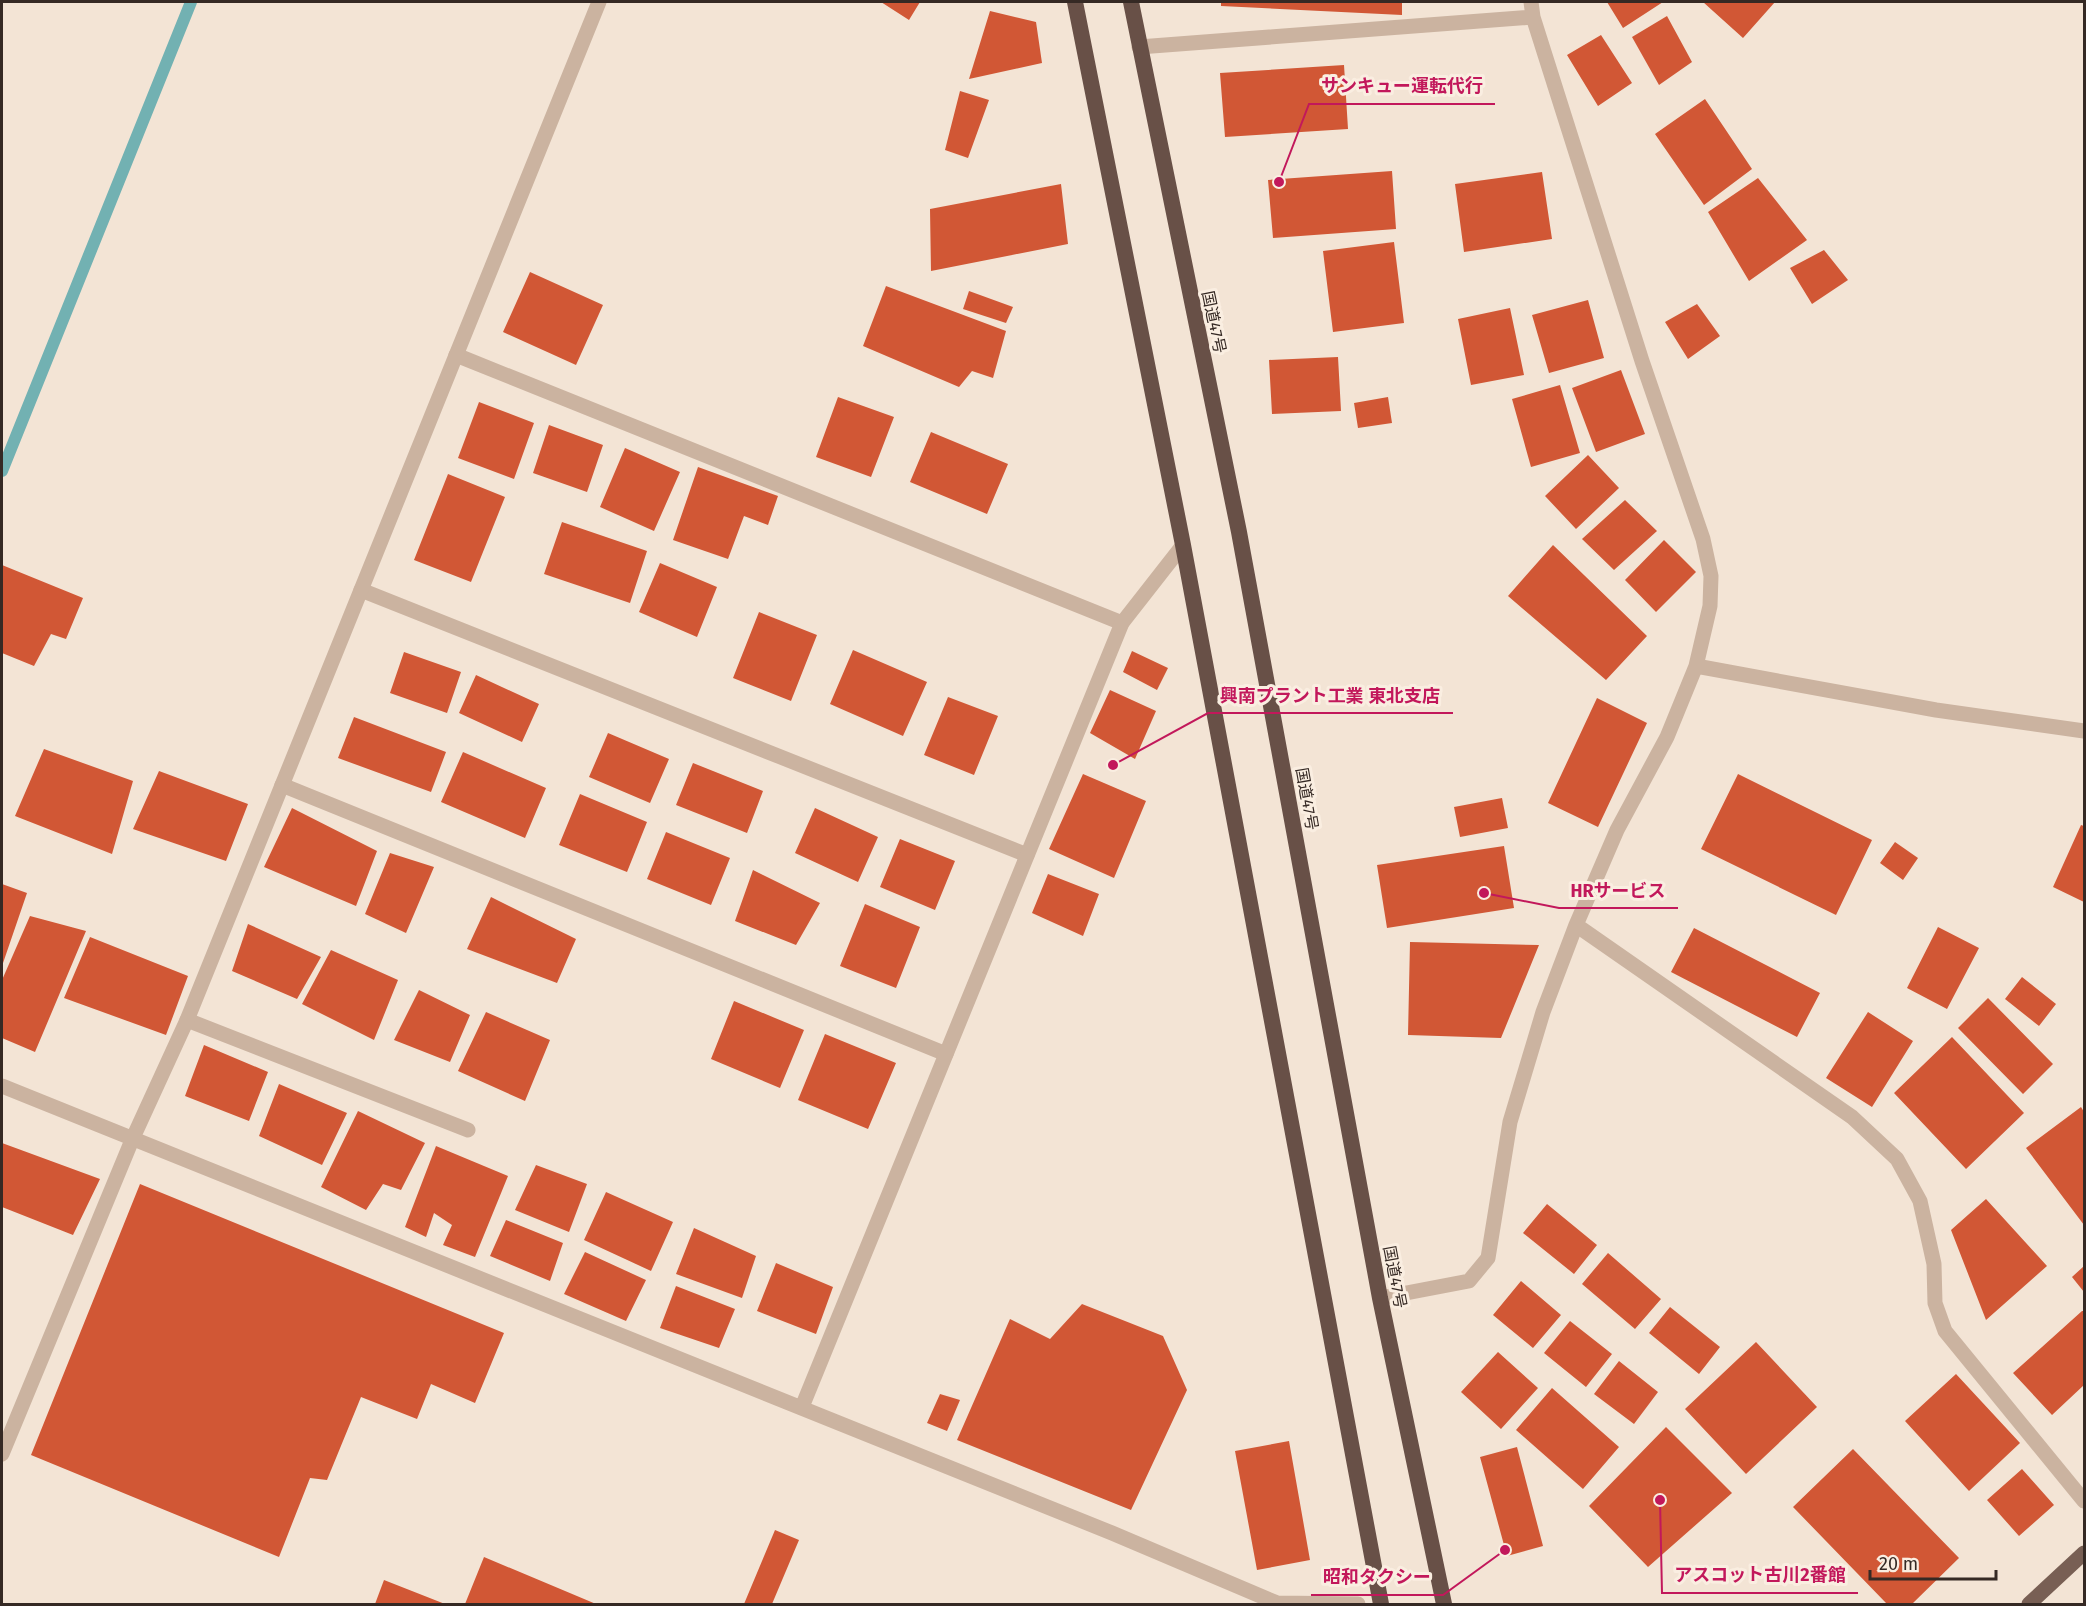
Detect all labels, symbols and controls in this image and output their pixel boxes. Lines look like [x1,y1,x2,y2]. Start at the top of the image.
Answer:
callout: サンキュー運転代行 [1309,68,1495,104]
text: サンキュー運転代行 [1321,75,1483,97]
street label: 国道47号 [1198,289,1230,355]
callout: 興南プラント工業 東北支店 [1208,677,1453,713]
text: 興南プラント工業 東北支店 [1220,685,1440,707]
street label: 国道47号 [1292,766,1322,832]
callout: HRサービス [1559,872,1678,908]
text: HRサービス [1570,880,1666,902]
street label: 国道47号 [1380,1244,1410,1310]
scale bar [1870,1543,1996,1581]
text: 20 m [1879,1553,1918,1575]
callout: アスコット古川2番館 [1662,1557,1858,1593]
callout: 昭和タクシー [1311,1559,1443,1595]
text: アスコット古川2番館 [1674,1564,1846,1586]
text: 昭和タクシー [1323,1566,1431,1588]

